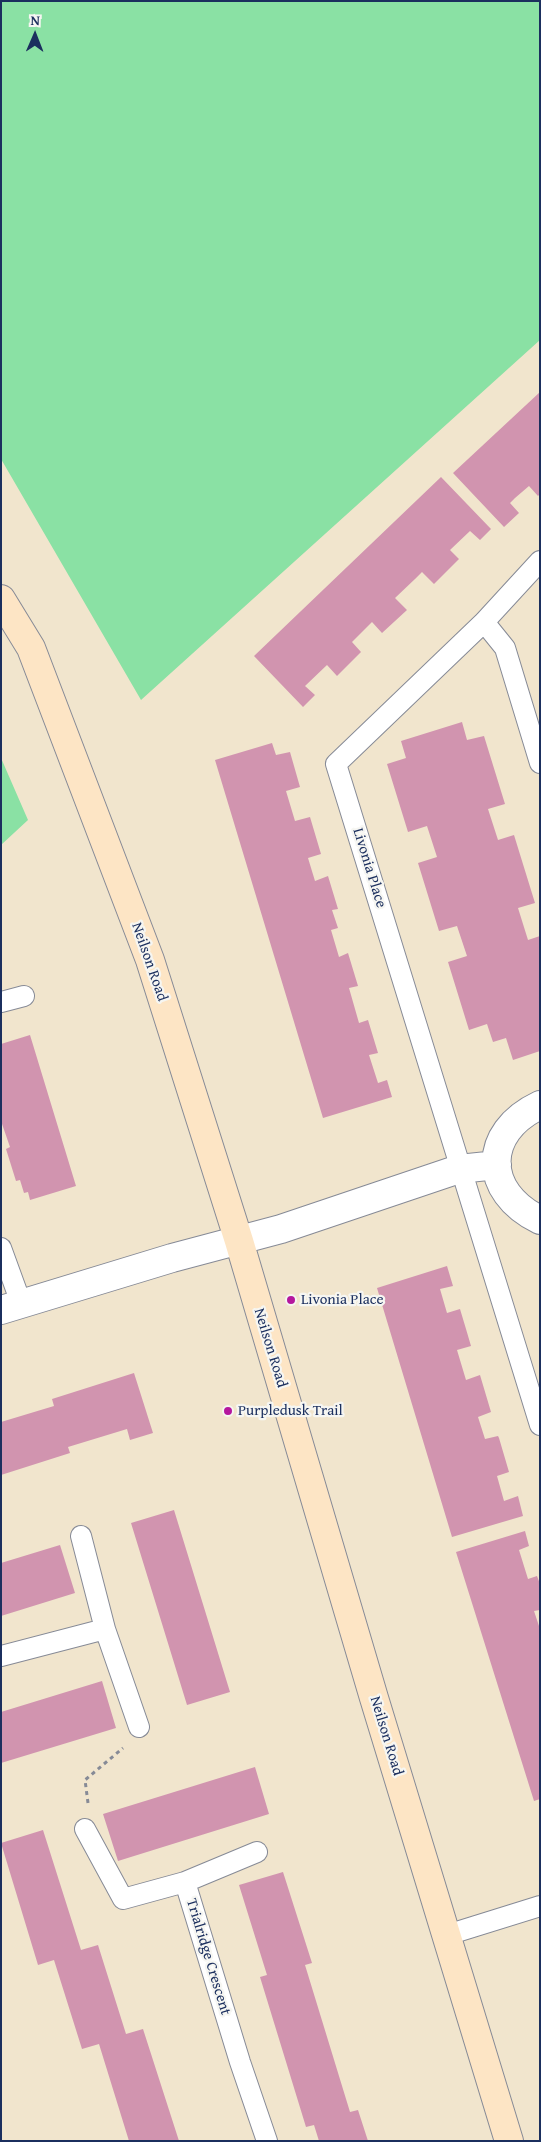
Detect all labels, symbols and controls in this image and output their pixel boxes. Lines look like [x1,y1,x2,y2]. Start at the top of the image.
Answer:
north arrow [10,10,60,60]
text: N [30,10,40,30]
street label: Livonia Place [348,826,390,910]
street label: Neilson Road [127,920,171,1004]
place label: Livonia Place [301,1291,383,1309]
marker: Livonia Place [285,1294,297,1306]
street label: Neilson Road [249,1306,291,1390]
place label: Purpledusk Trail [238,1402,343,1420]
marker: Purpledusk Trail [222,1405,234,1417]
street label: Neilson Road [365,1694,407,1778]
street label: Trialridge Crescent [182,1897,234,2017]

